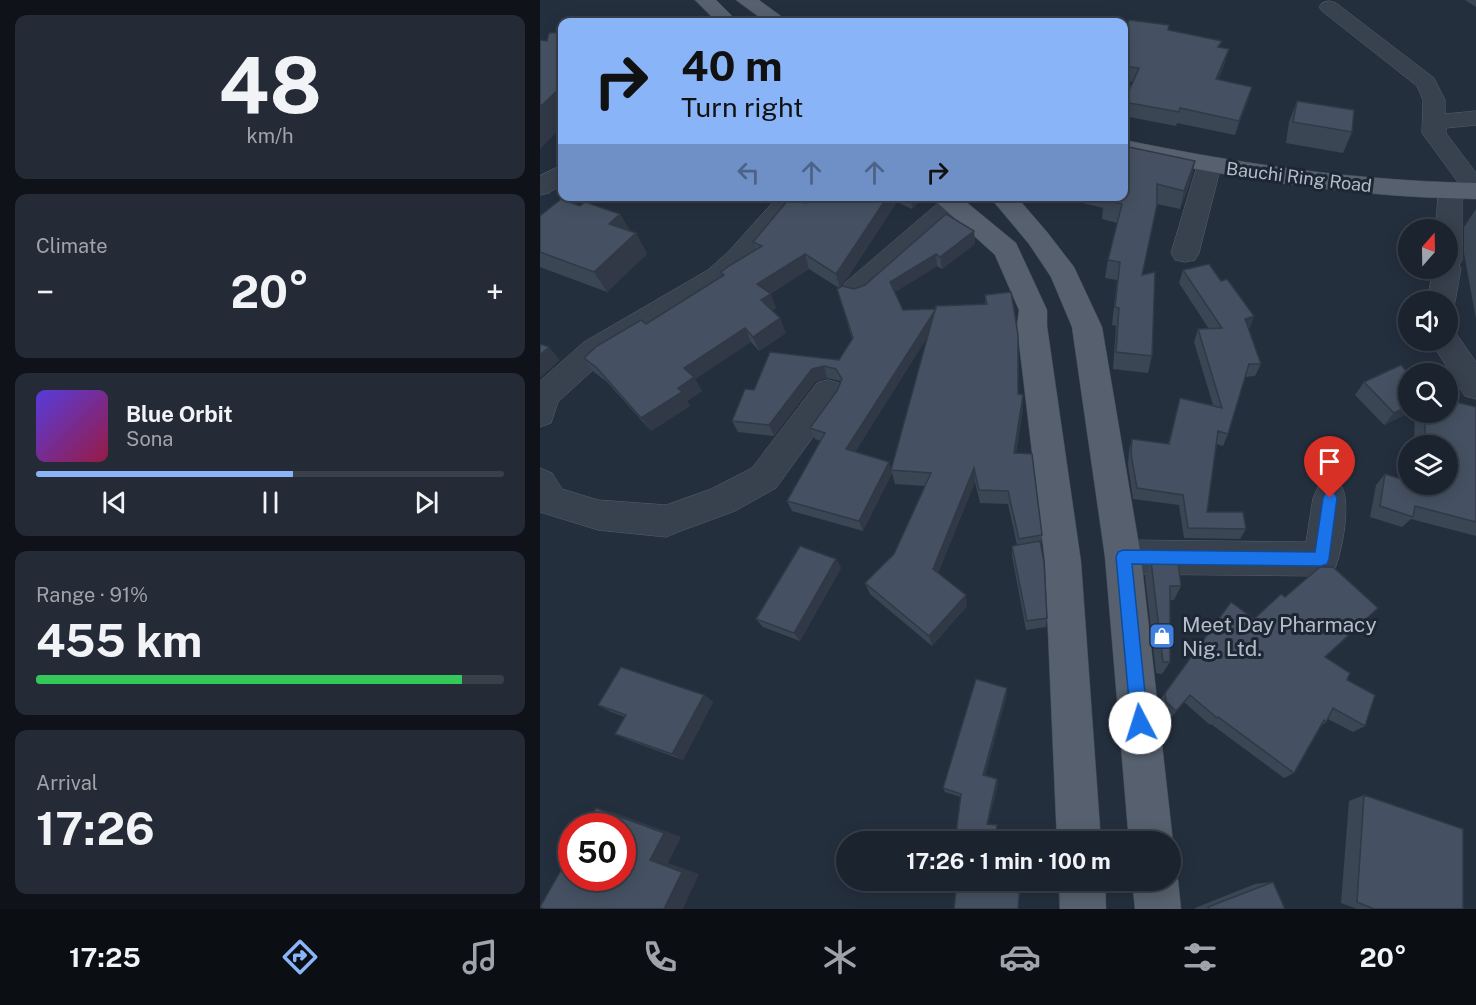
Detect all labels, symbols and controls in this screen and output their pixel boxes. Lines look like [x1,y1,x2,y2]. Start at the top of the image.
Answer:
text: 48 [218,39,322,131]
text: 40 m [681,41,783,90]
icon: right [582,42,660,120]
text: Turn right [681,91,804,123]
text: km/h [246,124,294,148]
icon: left [732,156,765,189]
icon: ahead [795,156,828,189]
icon: ahead [858,156,891,189]
icon: right [921,156,954,189]
street label: Bauchi Ring Road [1225,158,1373,196]
north arrow [1398,219,1458,279]
map controls [1398,219,1458,495]
text: Climate [36,234,108,258]
text: 20° [231,265,309,318]
text: − [36,273,54,311]
text: + [486,273,504,311]
button: sound [1398,291,1458,351]
button: search [1398,363,1458,423]
text: Blue Orbit [126,401,233,427]
text: Sona [126,427,173,451]
button: layers [1398,435,1458,495]
pin [1304,436,1355,498]
icon: arrive [1313,445,1346,478]
icon: previous [98,486,131,519]
icon: pause [254,486,287,519]
icon: next [410,486,443,519]
text: Range · 91% [36,583,148,607]
place label: Meet Day Pharmacy Nig. Ltd. [1182,612,1377,661]
text: 455 km [36,614,202,667]
shop icon: Meet Day Pharmacy Nig. Ltd. [1147,621,1177,651]
position arrow [1108,691,1172,755]
text: Arrival [36,771,98,795]
text: 17:26 [36,802,155,855]
speed limit sign: 50 [558,813,636,891]
text: 17:26 · 1 min · 100 m [906,848,1111,874]
icon: directions [279,936,321,978]
icon: music [459,936,501,978]
icon: phone [639,936,681,978]
icon: climate [819,936,861,978]
icon: car [999,936,1041,978]
icon: filters [1179,936,1221,978]
text: 17:25 [69,941,141,973]
text: 20° [1359,941,1407,973]

